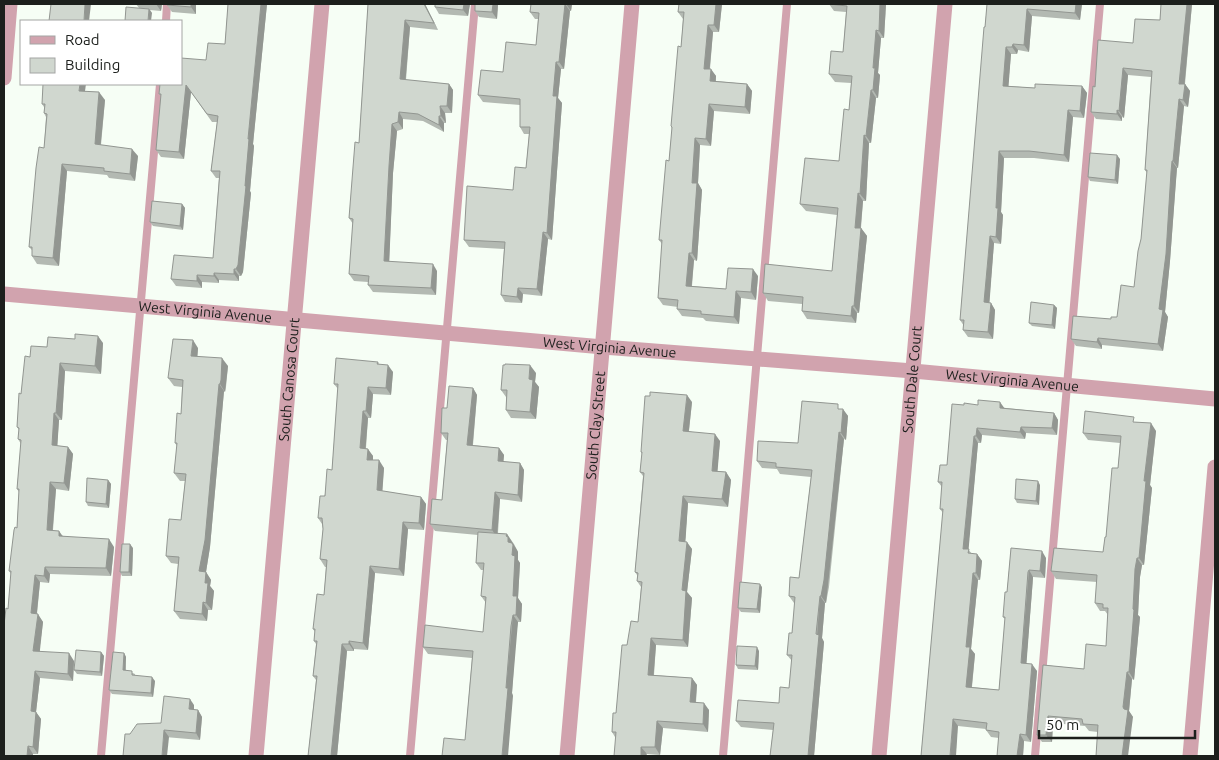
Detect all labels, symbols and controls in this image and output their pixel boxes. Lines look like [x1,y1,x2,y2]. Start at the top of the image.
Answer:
legend [20,20,182,85]
text: Road [65,31,100,48]
text: Building [65,56,120,73]
street label: West Virginia Avenue [138,298,273,326]
street label: South Canosa Court [276,316,302,442]
street label: South Dale Court [899,325,925,434]
street label: West Virginia Avenue [542,334,677,361]
street label: West Virginia Avenue [945,366,1080,394]
street label: South Clay Street [583,370,608,480]
scale bar [1039,708,1195,740]
text: 50 m [1046,716,1079,733]

